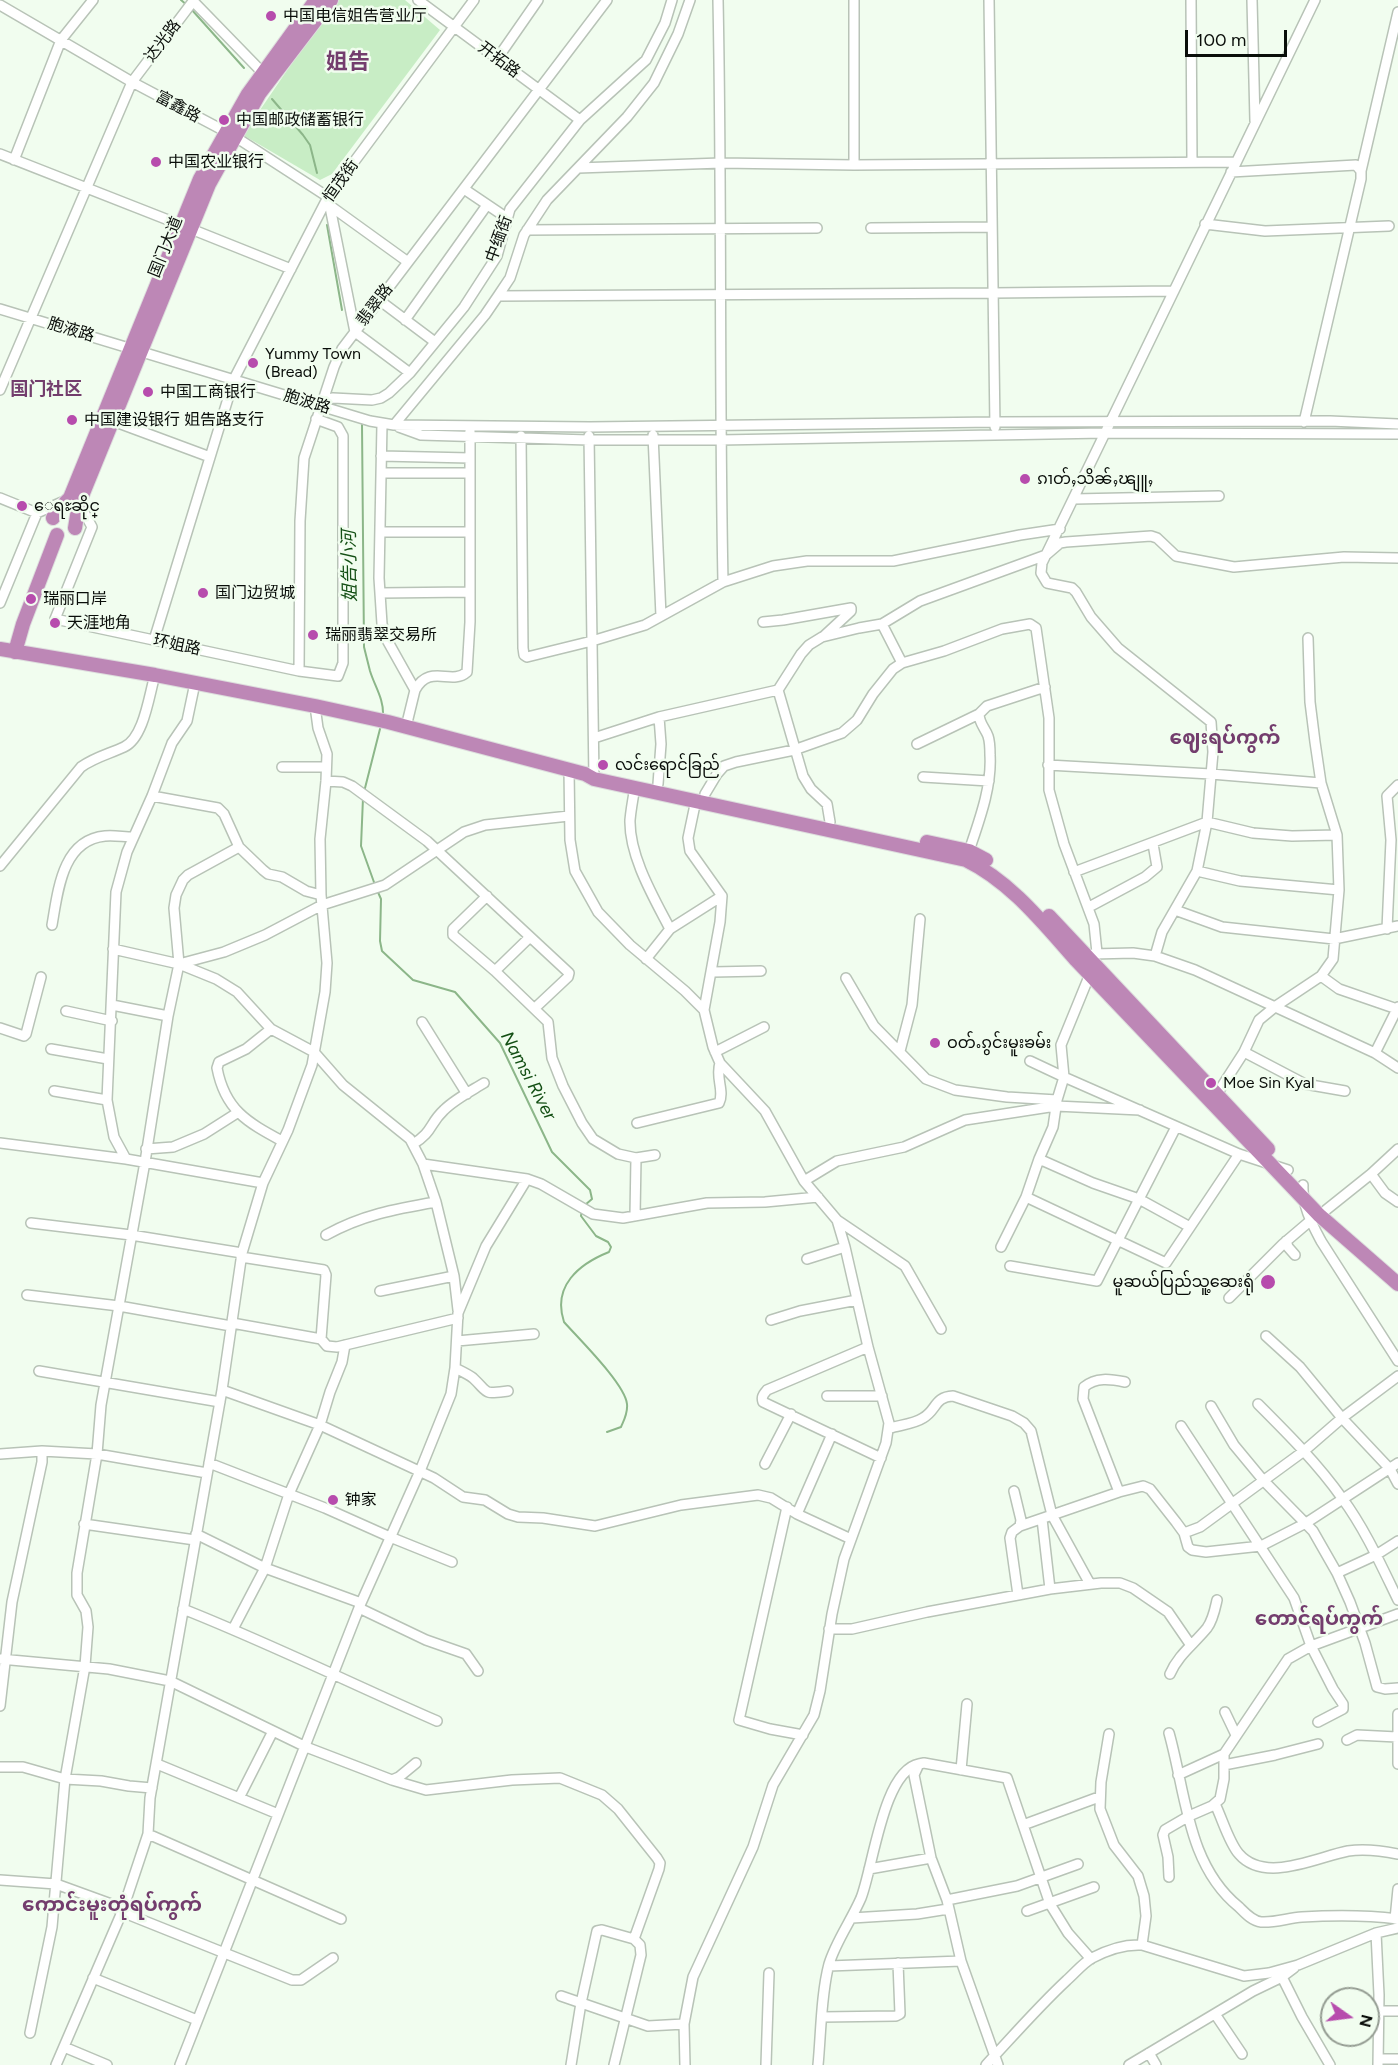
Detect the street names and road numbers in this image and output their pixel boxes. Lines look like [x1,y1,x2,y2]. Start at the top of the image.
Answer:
street label: 达光路 [141,16,185,66]
street label: 开拓路 [474,38,524,82]
street label: 富鑫路 [152,87,204,127]
street label: 恒茂街 [319,156,363,206]
street label: 中缅街 [482,213,516,265]
street label: 国门大道 [145,214,187,280]
street label: 翡翠路 [353,280,397,330]
street label: 胞液路 [45,314,97,346]
street label: 胞波路 [281,386,333,418]
street label: 环姐路 [152,631,202,659]

